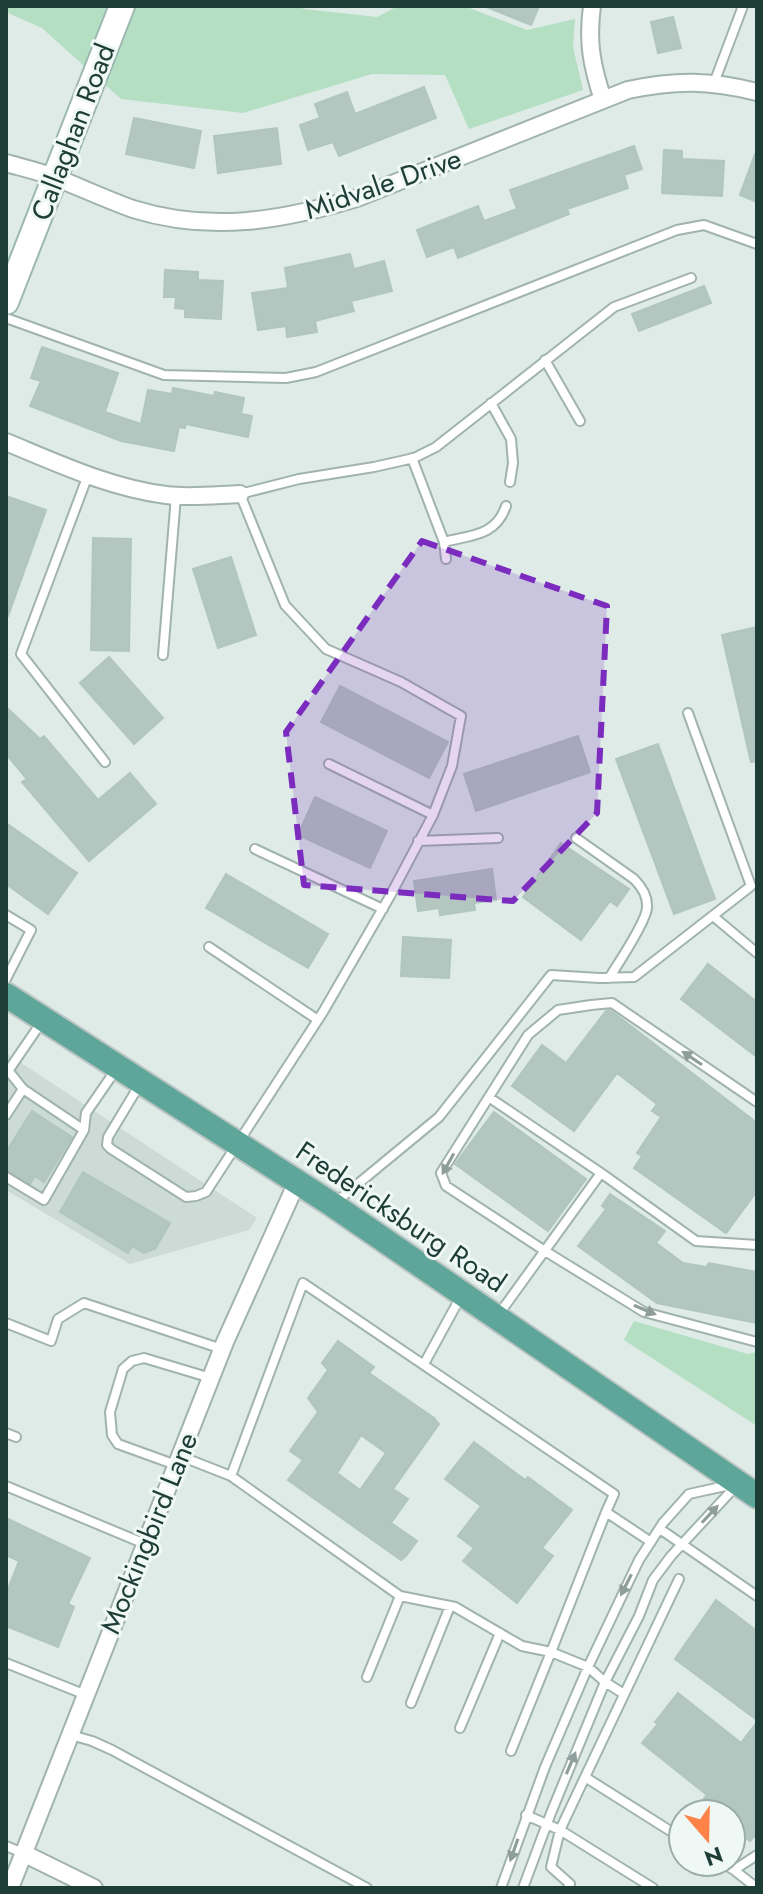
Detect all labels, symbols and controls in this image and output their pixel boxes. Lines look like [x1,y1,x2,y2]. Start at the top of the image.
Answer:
street label: Callaghan Road [20,38,126,226]
street label: Midvale Drive [299,138,467,230]
one-way arrow [682,1051,703,1066]
street label: Fredericksburg Road [288,1131,514,1303]
one-way arrow [442,1152,456,1175]
one-way arrow [633,1304,656,1317]
street label: Mockingbird Lane [90,1426,208,1640]
one-way arrow [700,1505,718,1524]
one-way arrow [620,1574,633,1597]
one-way arrow [565,1751,578,1775]
north arrow [667,1798,747,1878]
one-way arrow [507,1839,519,1863]
text: N [700,1839,728,1875]

